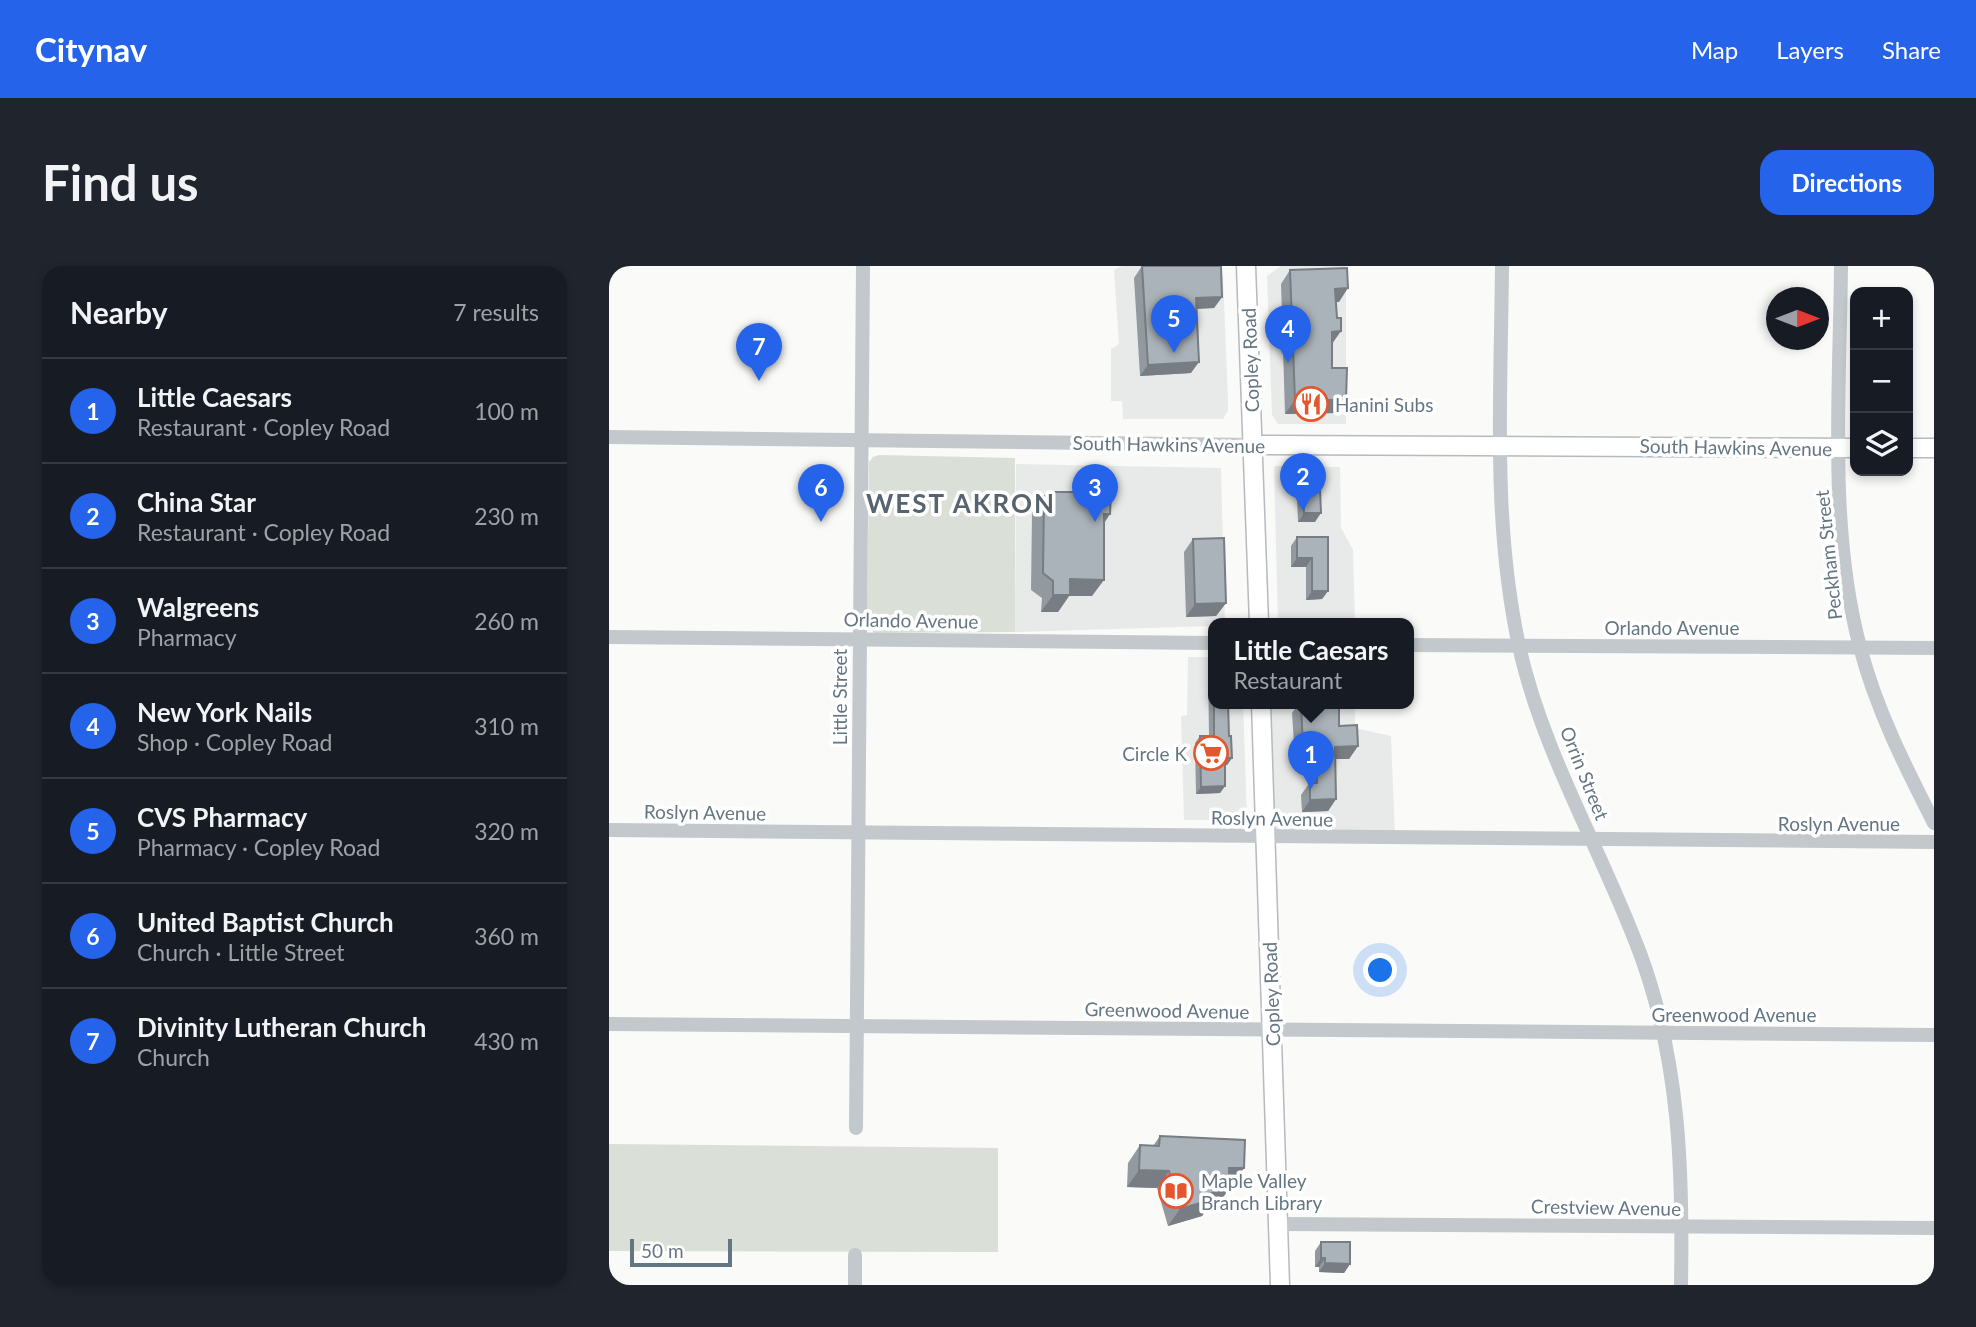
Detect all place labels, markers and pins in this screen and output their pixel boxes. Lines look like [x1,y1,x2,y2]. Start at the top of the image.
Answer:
pin: 5 [1151,295,1197,353]
pin: 4 [1265,305,1311,363]
pin: 7 [736,323,782,381]
restaurant icon: Hanini Subs [1292,385,1330,423]
place label: Hanini Subs [1335,393,1433,416]
pin: 2 [1280,453,1326,511]
pin: 6 [798,464,844,522]
pin: 3 [1072,464,1118,522]
pin: 1 [1288,731,1334,789]
supermarket icon: Circle K [1192,734,1230,772]
place label: Circle K [1122,742,1187,765]
place label: Maple Valley Branch Library [1201,1169,1323,1214]
library icon: Maple Valley Branch Library [1157,1172,1195,1210]

